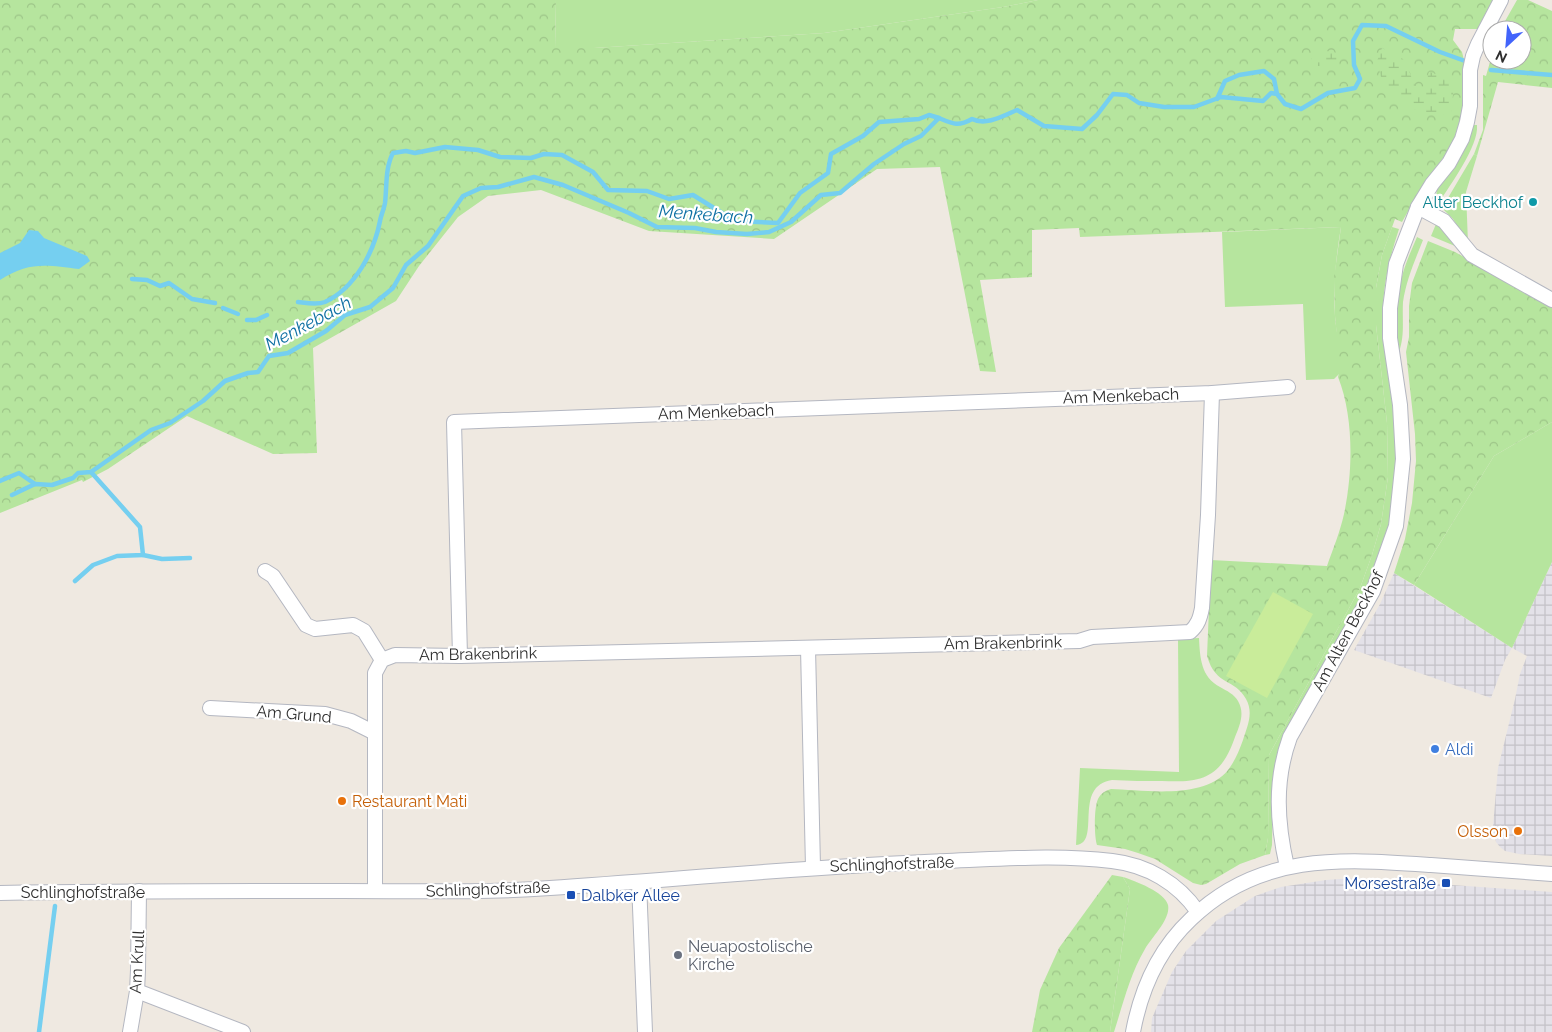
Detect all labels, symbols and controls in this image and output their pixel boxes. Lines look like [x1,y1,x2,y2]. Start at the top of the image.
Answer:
north arrow [1482,20,1532,70]
text: N [1493,47,1510,66]
place label: Alter Beckhof [1423,193,1524,212]
marker: Alter Beckhof [1527,196,1539,208]
water label: Menkebach [658,200,754,228]
water label: Menkebach [261,291,355,355]
street label: Am Menkebach [1063,384,1179,408]
street label: Am Menkebach [658,400,774,424]
street label: Am Alten Beckhof [1308,567,1388,694]
street label: Am Brakenbrink [944,632,1063,654]
street label: Am Brakenbrink [419,643,538,665]
street label: Am Grund [256,701,332,727]
place label: Aldi [1445,740,1474,759]
marker: Aldi [1429,743,1441,755]
place label: Restaurant Mati [352,792,467,811]
marker: Restaurant Mati [336,795,348,807]
place label: Olsson [1457,822,1508,841]
marker: Olsson [1512,825,1524,837]
street label: Schlinghofstraße [829,852,955,876]
place label: Morsestraße [1344,874,1436,893]
street label: Schlinghofstraße [425,877,551,901]
marker: Morsestraße [1440,877,1452,889]
street label: Schlinghofstraße [21,883,145,902]
place label: Dalbker Allee [581,886,680,905]
marker: Dalbker Allee [565,889,577,901]
street label: Am Krull [126,929,148,994]
place label: Neuapostolische Kirche [688,937,813,974]
marker: Neuapostolische Kirche [672,949,684,961]

